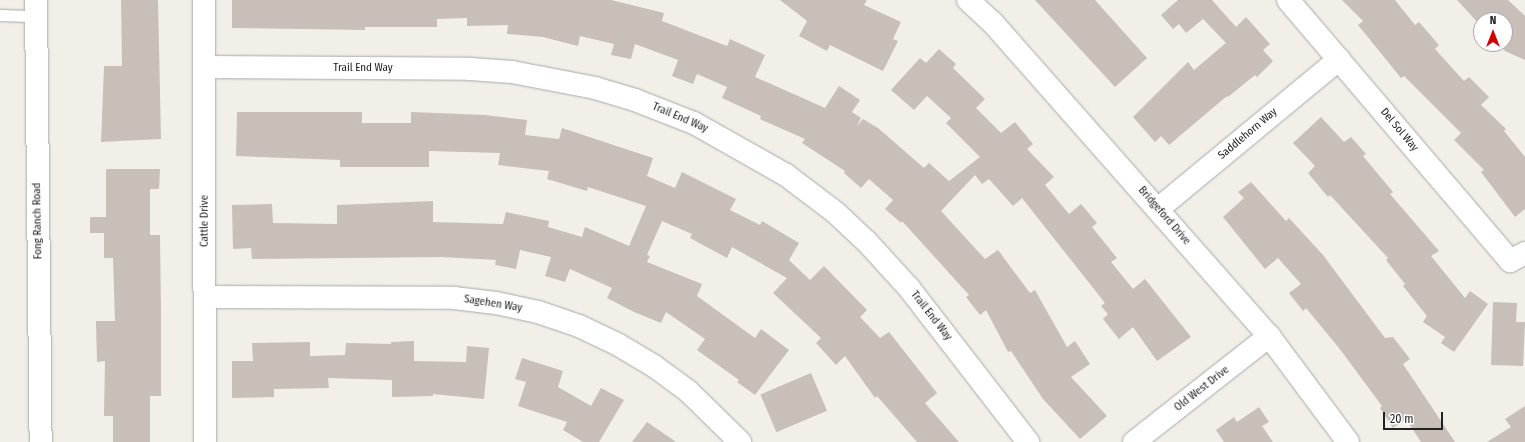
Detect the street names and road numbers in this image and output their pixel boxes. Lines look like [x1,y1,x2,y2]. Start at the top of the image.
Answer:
street label: Trail End Way [333,61,393,75]
street label: Trail End Way [650,100,710,136]
street label: Saddlehorn Way [1216,106,1280,162]
street label: Del Sol Way [1377,106,1421,154]
street label: Fong Ranch Road [31,183,45,259]
street label: Bridgeford Drive [1135,184,1193,248]
street label: Cattle Drive [198,195,212,247]
street label: Trail End Way [908,289,954,343]
street label: Sagehen Way [463,293,523,315]
street label: Old West Drive [1172,363,1232,415]

